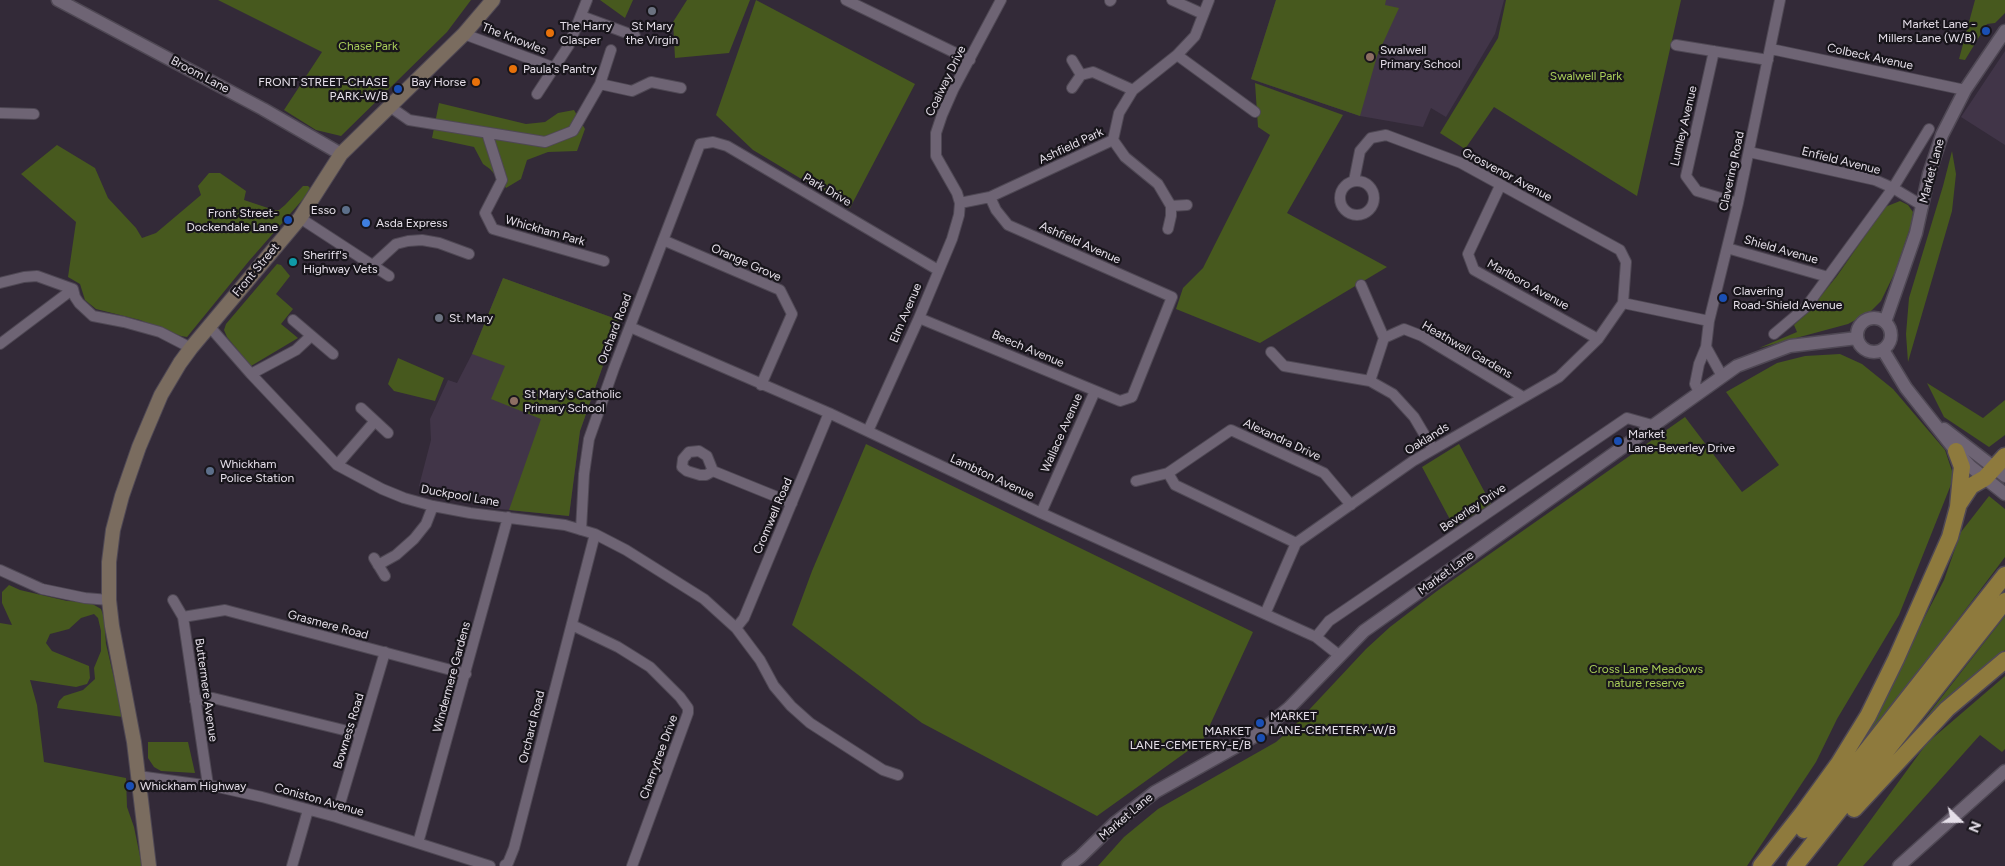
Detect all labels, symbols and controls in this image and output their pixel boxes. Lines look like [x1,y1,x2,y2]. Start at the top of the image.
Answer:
marker: St Mary the Virgin [646,5,658,17]
place label: Market Lane - Millers Lane (W/B) [1878,17,1976,45]
place label: The Harry Clasper [560,19,612,47]
place label: St Mary the Virgin [626,19,678,47]
street label: The Knowles [480,20,548,58]
marker: Market Lane - Millers Lane (W/B) [1980,25,1992,37]
marker: The Harry Clasper [544,27,556,39]
park label: Chase Park [338,39,398,53]
street label: Colbeck Avenue [1826,41,1914,73]
street label: Coalway Drive [923,43,969,119]
place label: Swalwell Primary School [1380,43,1461,71]
marker: Swalwell Primary School [1364,51,1376,63]
street label: Broom Lane [168,54,232,96]
place label: Paula's Pantry [523,62,597,76]
marker: Paula's Pantry [507,63,519,75]
park label: Swalwell Park [1550,69,1622,83]
place label: FRONT STREET-CHASE PARK-W/B [258,75,388,103]
place label: Bay Horse [411,75,466,89]
marker: Bay Horse [470,76,482,88]
marker: FRONT STREET-CHASE PARK-W/B [392,83,404,95]
street label: Lumley Avenue [1668,84,1700,168]
street label: Ashfield Park [1036,125,1106,167]
street label: Clavering Road [1717,130,1747,212]
street label: Market Lane [1917,137,1947,205]
street label: Enfield Avenue [1800,144,1882,178]
street label: Grosvenor Avenue [1460,145,1554,205]
street label: Park Drive [800,170,854,210]
place label: Esso [311,203,336,217]
marker: Esso [340,204,352,216]
place label: Front Street- Dockendale Lane [186,206,278,234]
street label: Whickham Park [504,213,586,249]
marker: Front Street- Dockendale Lane [282,214,294,226]
place label: Asda Express [376,216,448,230]
marker: Asda Express [360,217,372,229]
street label: Ashfield Avenue [1037,219,1123,267]
street label: Shield Avenue [1742,233,1820,267]
street label: Front Street [230,240,282,300]
street label: Orange Grove [709,241,783,285]
place label: Sheriff's Highway Vets [303,248,378,276]
marker: Sheriff's Highway Vets [287,256,299,268]
street label: Marlboro Avenue [1484,257,1572,313]
street label: Elm Avenue [887,281,925,345]
place label: Clavering Road-Shield Avenue [1733,284,1842,312]
street label: Orchard Road [595,292,635,366]
marker: Clavering Road-Shield Avenue [1717,292,1729,304]
place label: St. Mary [449,311,493,325]
marker: St. Mary [433,312,445,324]
street label: Heathwell Gardens [1419,318,1515,382]
street label: Beech Avenue [990,327,1066,371]
place label: St Mary's Catholic Primary School [524,387,621,415]
street label: Wallace Avenue [1038,391,1086,475]
marker: St Mary's Catholic Primary School [508,395,520,407]
street label: Alexandra Drive [1241,416,1323,464]
street label: Oaklands [1402,420,1452,458]
place label: Market Lane-Beverley Drive [1628,427,1735,455]
marker: Market Lane-Beverley Drive [1612,435,1624,447]
street label: Lambton Avenue [948,451,1036,503]
place label: Whickham Police Station [220,457,294,485]
marker: Whickham Police Station [204,465,216,477]
street label: Cromwell Road [750,476,796,556]
street label: Beverley Drive [1437,481,1509,535]
street label: Duckpool Lane [420,482,500,510]
street label: Market Lane [1415,548,1477,598]
street label: Grasmere Road [286,607,370,643]
street label: Windermere Gardens [430,620,474,734]
street label: Buttermere Avenue [192,637,220,743]
park label: Cross Lane Meadows nature reserve [1589,662,1703,690]
street label: Orchard Road [516,689,548,765]
street label: Bowness Road [331,691,367,771]
place label: MARKET LANE-CEMETERY-W/B [1270,709,1396,737]
street label: Cherrytree Drive [637,713,681,801]
marker: MARKET LANE-CEMETERY-W/B [1254,717,1266,729]
place label: MARKET LANE-CEMETERY-E/B [1130,724,1251,752]
marker: MARKET LANE-CEMETERY-E/B [1255,732,1267,744]
place label: Whickham Highway [140,779,246,793]
marker: Whickham Highway [124,780,136,792]
street label: Coniston Avenue [273,780,365,820]
street label: Market Lane [1096,790,1156,844]
north arrow [1935,796,1985,846]
text: N [1964,819,1984,835]

